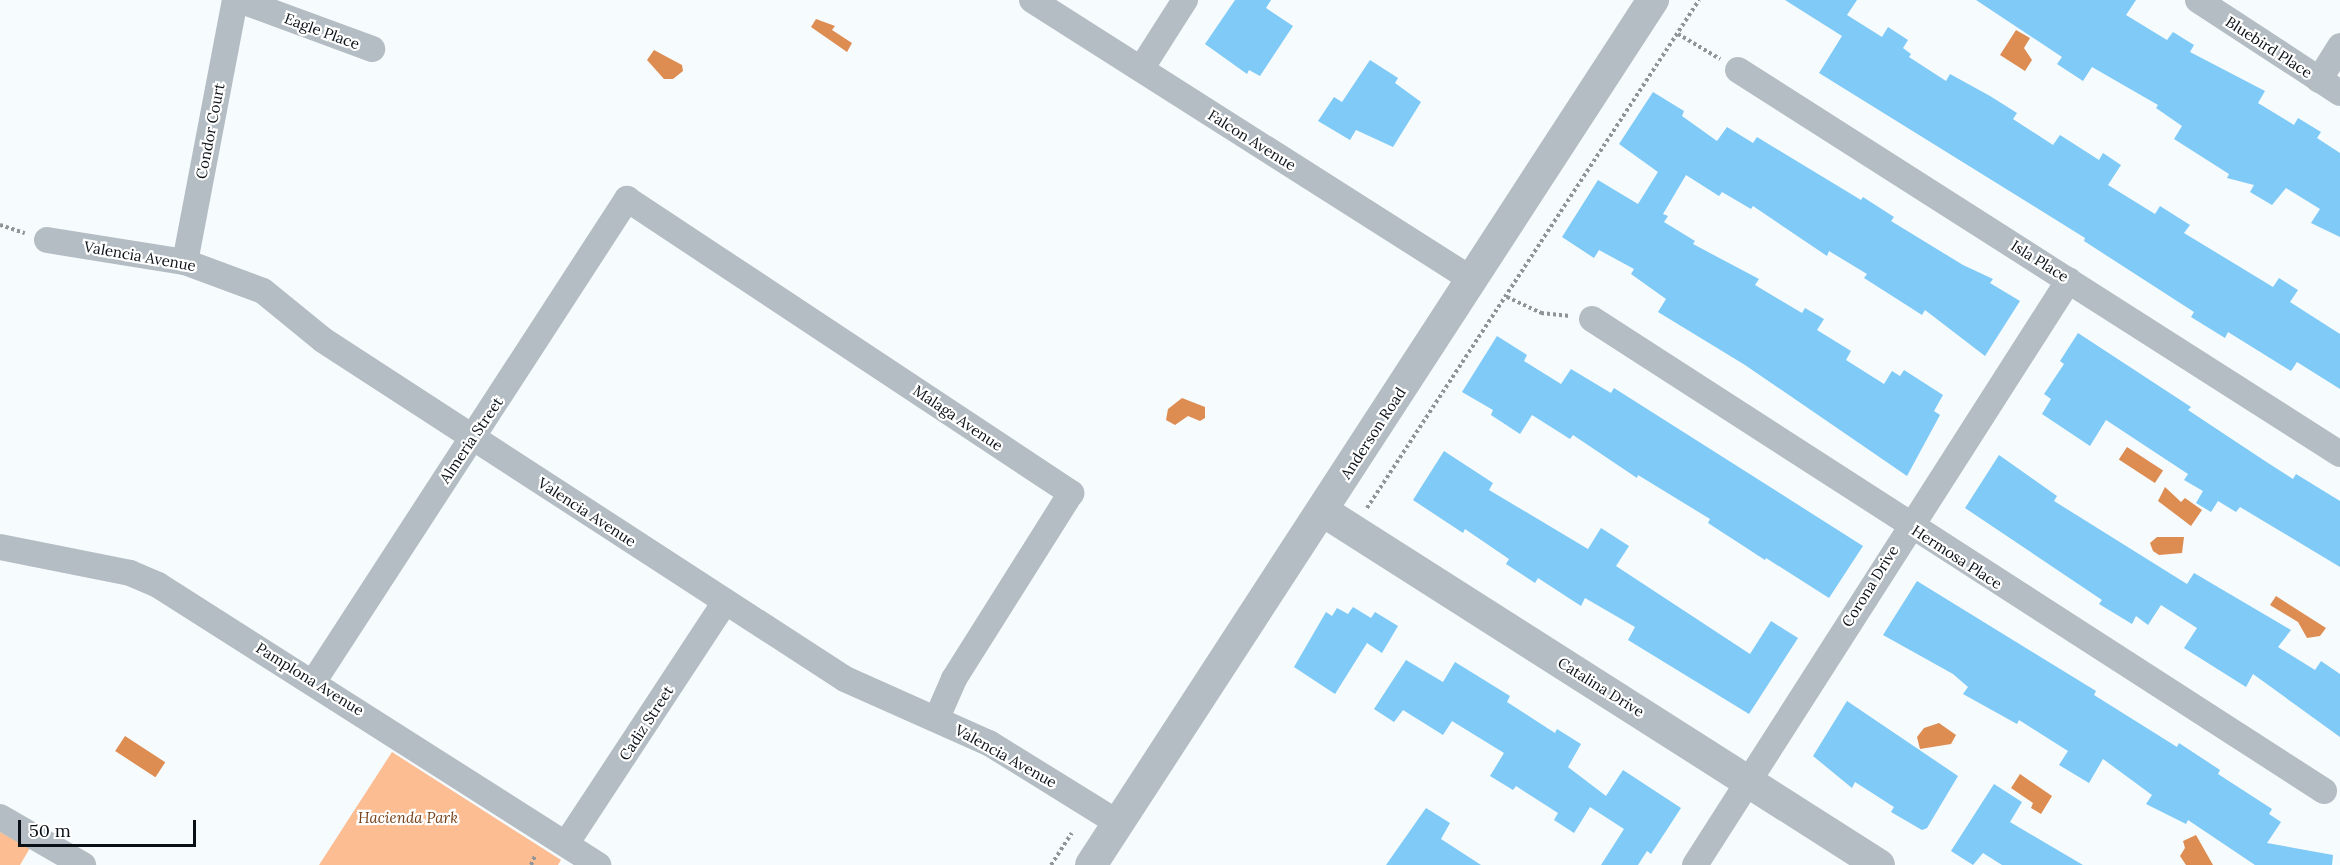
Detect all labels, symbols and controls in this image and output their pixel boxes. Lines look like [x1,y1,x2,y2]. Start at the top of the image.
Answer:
street label: Eagle Place [282,9,362,53]
street label: Bluebird Place [2222,12,2316,82]
street label: Condor Court [192,82,228,180]
street label: Falcon Avenue [1205,106,1299,174]
street label: Isla Place [2008,236,2072,286]
street label: Valencia Avenue [83,237,197,275]
street label: Malaga Avenue [910,381,1006,455]
street label: Anderson Road [1337,384,1409,482]
street label: Almeria Street [436,394,506,486]
street label: Valencia Avenue [535,474,639,550]
street label: Hermosa Place [1909,521,2005,593]
street label: Corona Drive [1838,542,1902,630]
street label: Pamplona Avenue [253,639,367,719]
street label: Catalina Drive [1555,653,1647,721]
street label: Cadiz Street [615,682,677,764]
street label: Valencia Avenue [952,721,1060,791]
scale bar [21,808,200,846]
park label: Hacienda Park [358,809,458,827]
text: 50 m [29,819,71,842]

